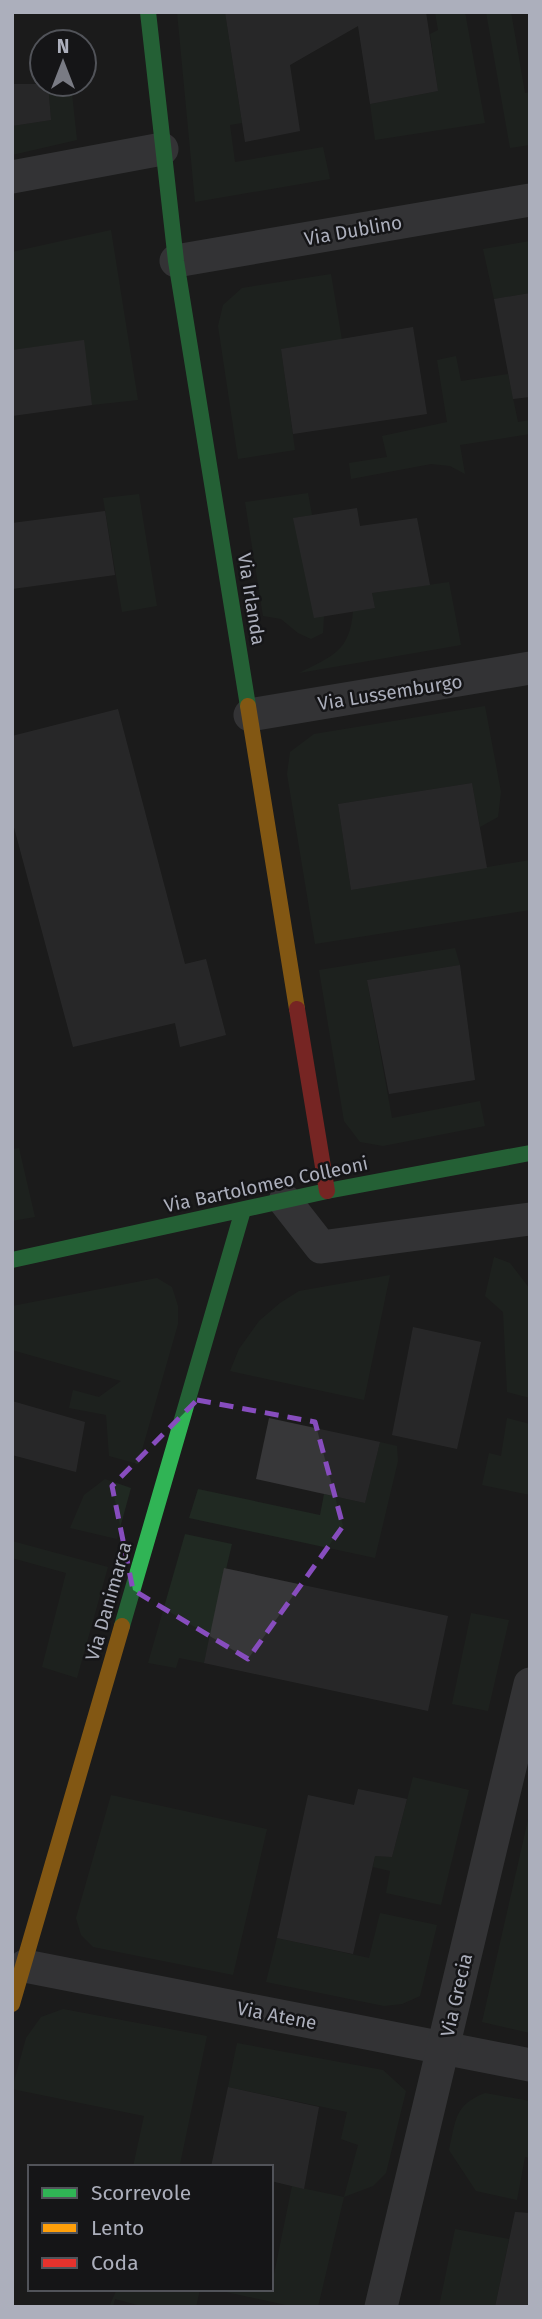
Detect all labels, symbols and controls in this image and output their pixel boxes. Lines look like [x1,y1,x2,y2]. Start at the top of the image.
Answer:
north arrow [28,28,98,98]
text: N [57,35,69,58]
street label: Via Dublino [302,211,404,250]
street label: Via Irlanda [233,551,270,647]
street label: Via Lussemburgo [316,670,464,715]
street label: Via Bartolomeo Colleoni [162,1152,370,1217]
street label: Via Danimarca [81,1539,136,1663]
street label: Via Grecia [436,1951,477,2039]
street label: Via Atene [235,1997,319,2034]
legend [28,2165,273,2291]
text: Scorrevole [91,2180,191,2206]
text: Lento [91,2215,144,2241]
text: Coda [91,2250,139,2276]

